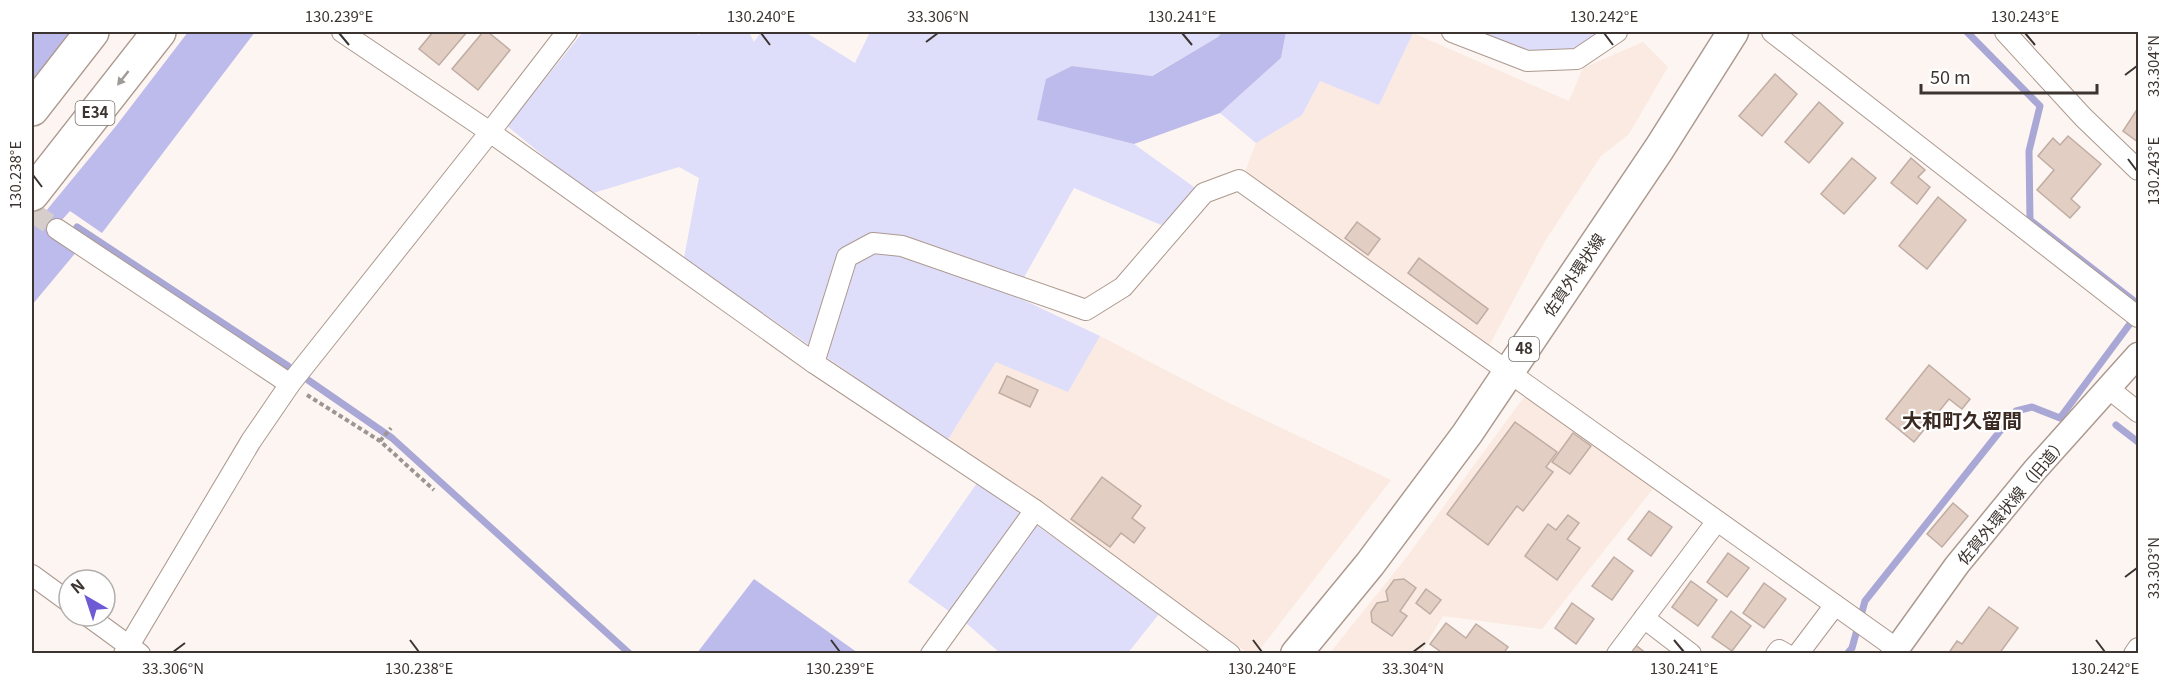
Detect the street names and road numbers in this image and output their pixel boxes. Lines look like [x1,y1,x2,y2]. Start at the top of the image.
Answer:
road number: E34 [76,101,115,125]
street label: 佐賀外環状線 [1536,228,1610,321]
road number: 48 [1509,337,1539,361]
street label: 佐賀外環状線（旧道） [1951,431,2072,569]

